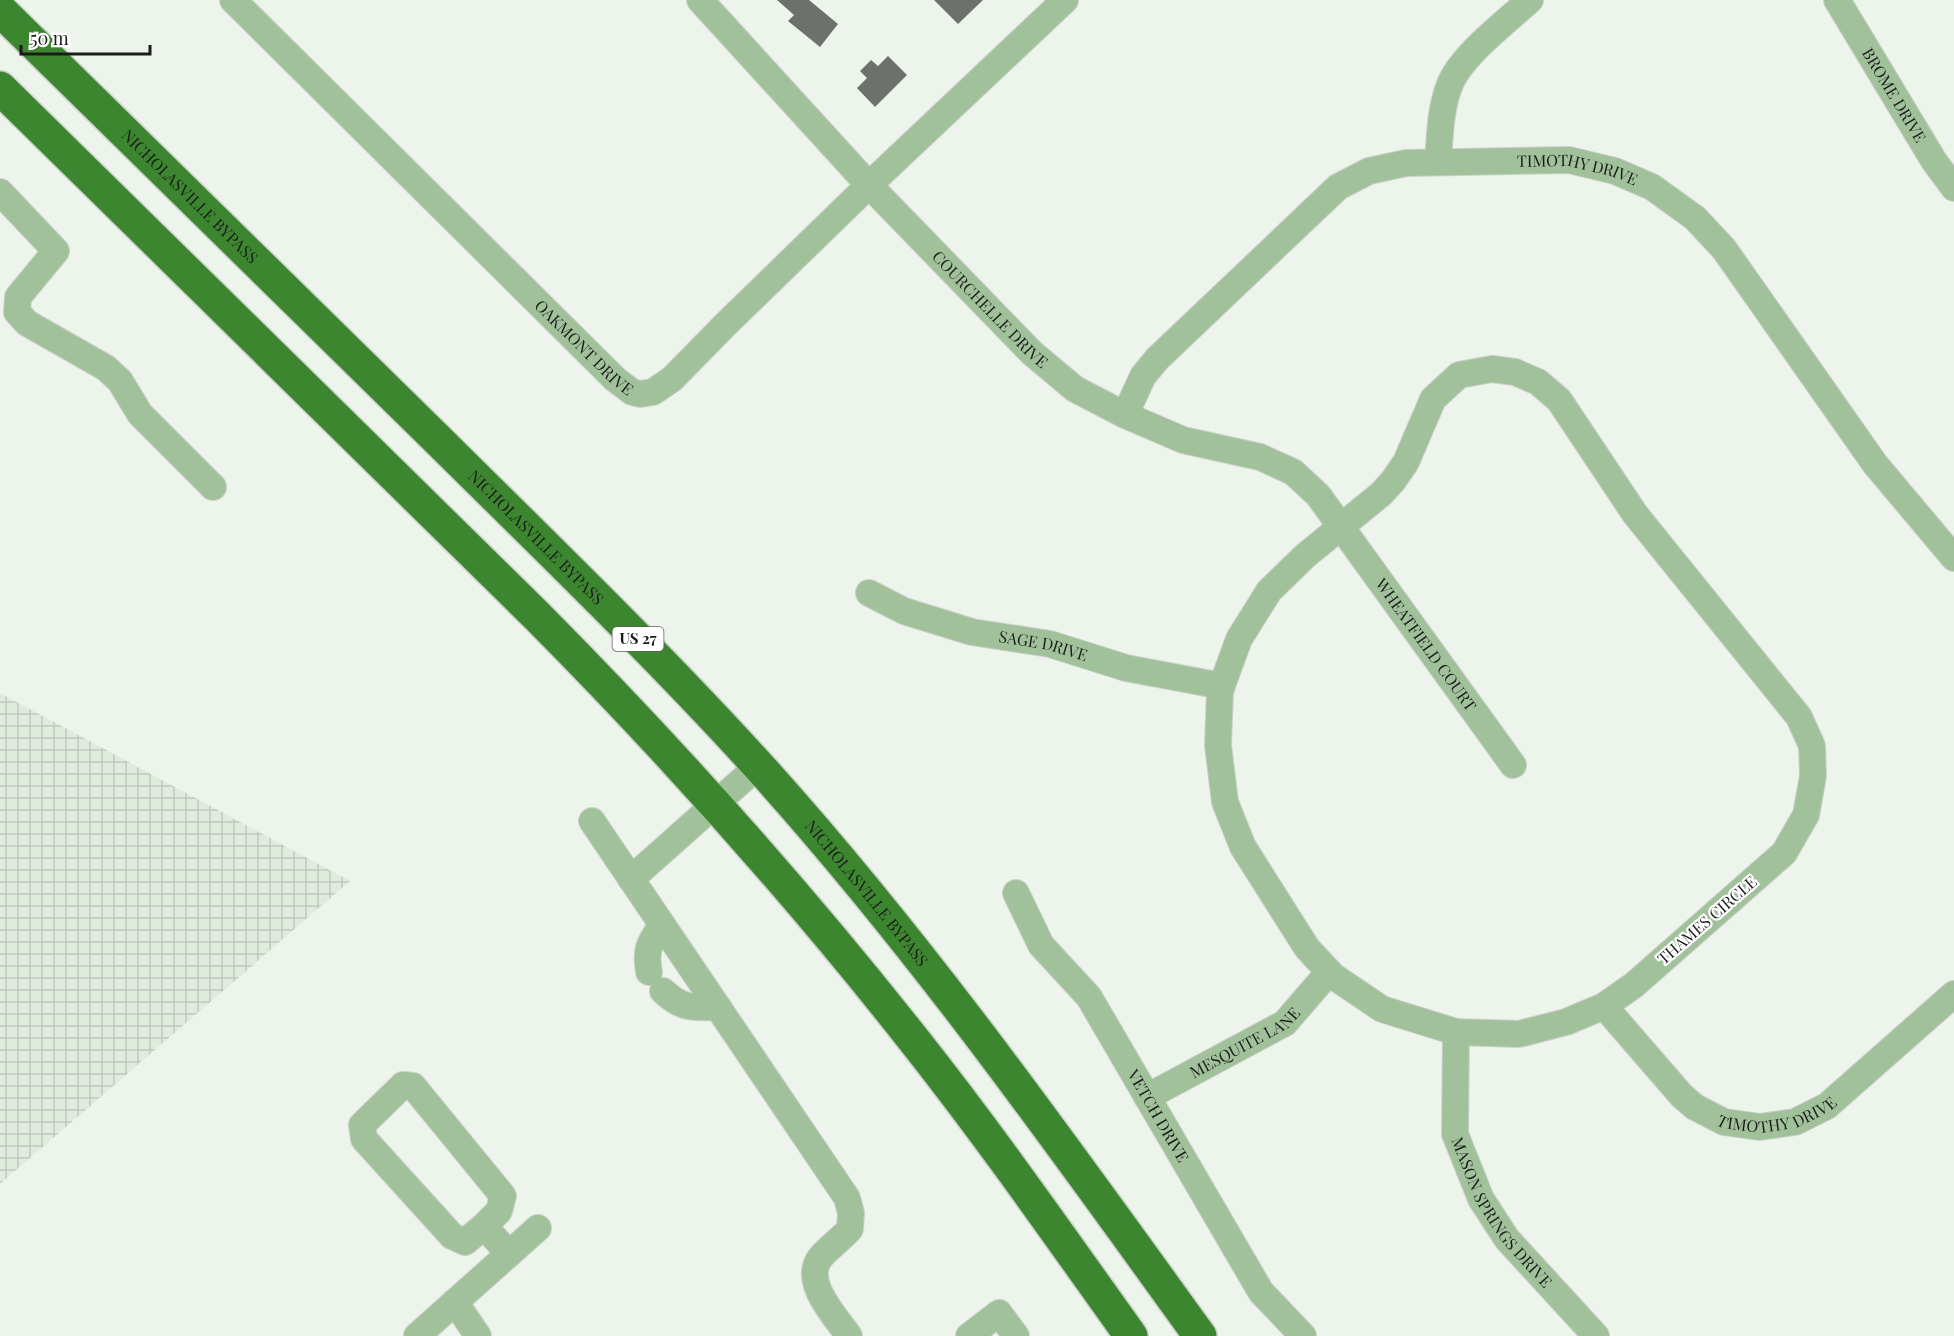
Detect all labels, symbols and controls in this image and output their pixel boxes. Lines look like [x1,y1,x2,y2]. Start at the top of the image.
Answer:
scale bar [21,18,150,56]
text: 50 m [30,26,69,50]
street label: BROME DRIVE [1858,44,1931,146]
street label: NICHOLASVILLE BYPASS [118,124,263,267]
street label: TIMOTHY DRIVE [1517,149,1641,190]
street label: COURCHELLE DRIVE [928,246,1053,372]
street label: OAKMONT DRIVE [531,295,638,399]
street label: NICHOLASVILLE BYPASS [464,465,609,609]
street label: WHEATFIELD COURT [1371,573,1482,715]
street label: SAGE DRIVE [997,625,1090,665]
road number: US 27 [612,627,664,651]
street label: NICHOLASVILLE BYPASS [801,815,933,970]
street label: THAMES CIRCLE [1653,871,1761,969]
street label: MESQUITE LANE [1186,1002,1304,1082]
street label: VETCH DRIVE [1123,1064,1194,1166]
street label: TIMOTHY DRIVE [1714,1092,1841,1137]
street label: MASON SPRINGS DRIVE [1447,1134,1557,1292]

